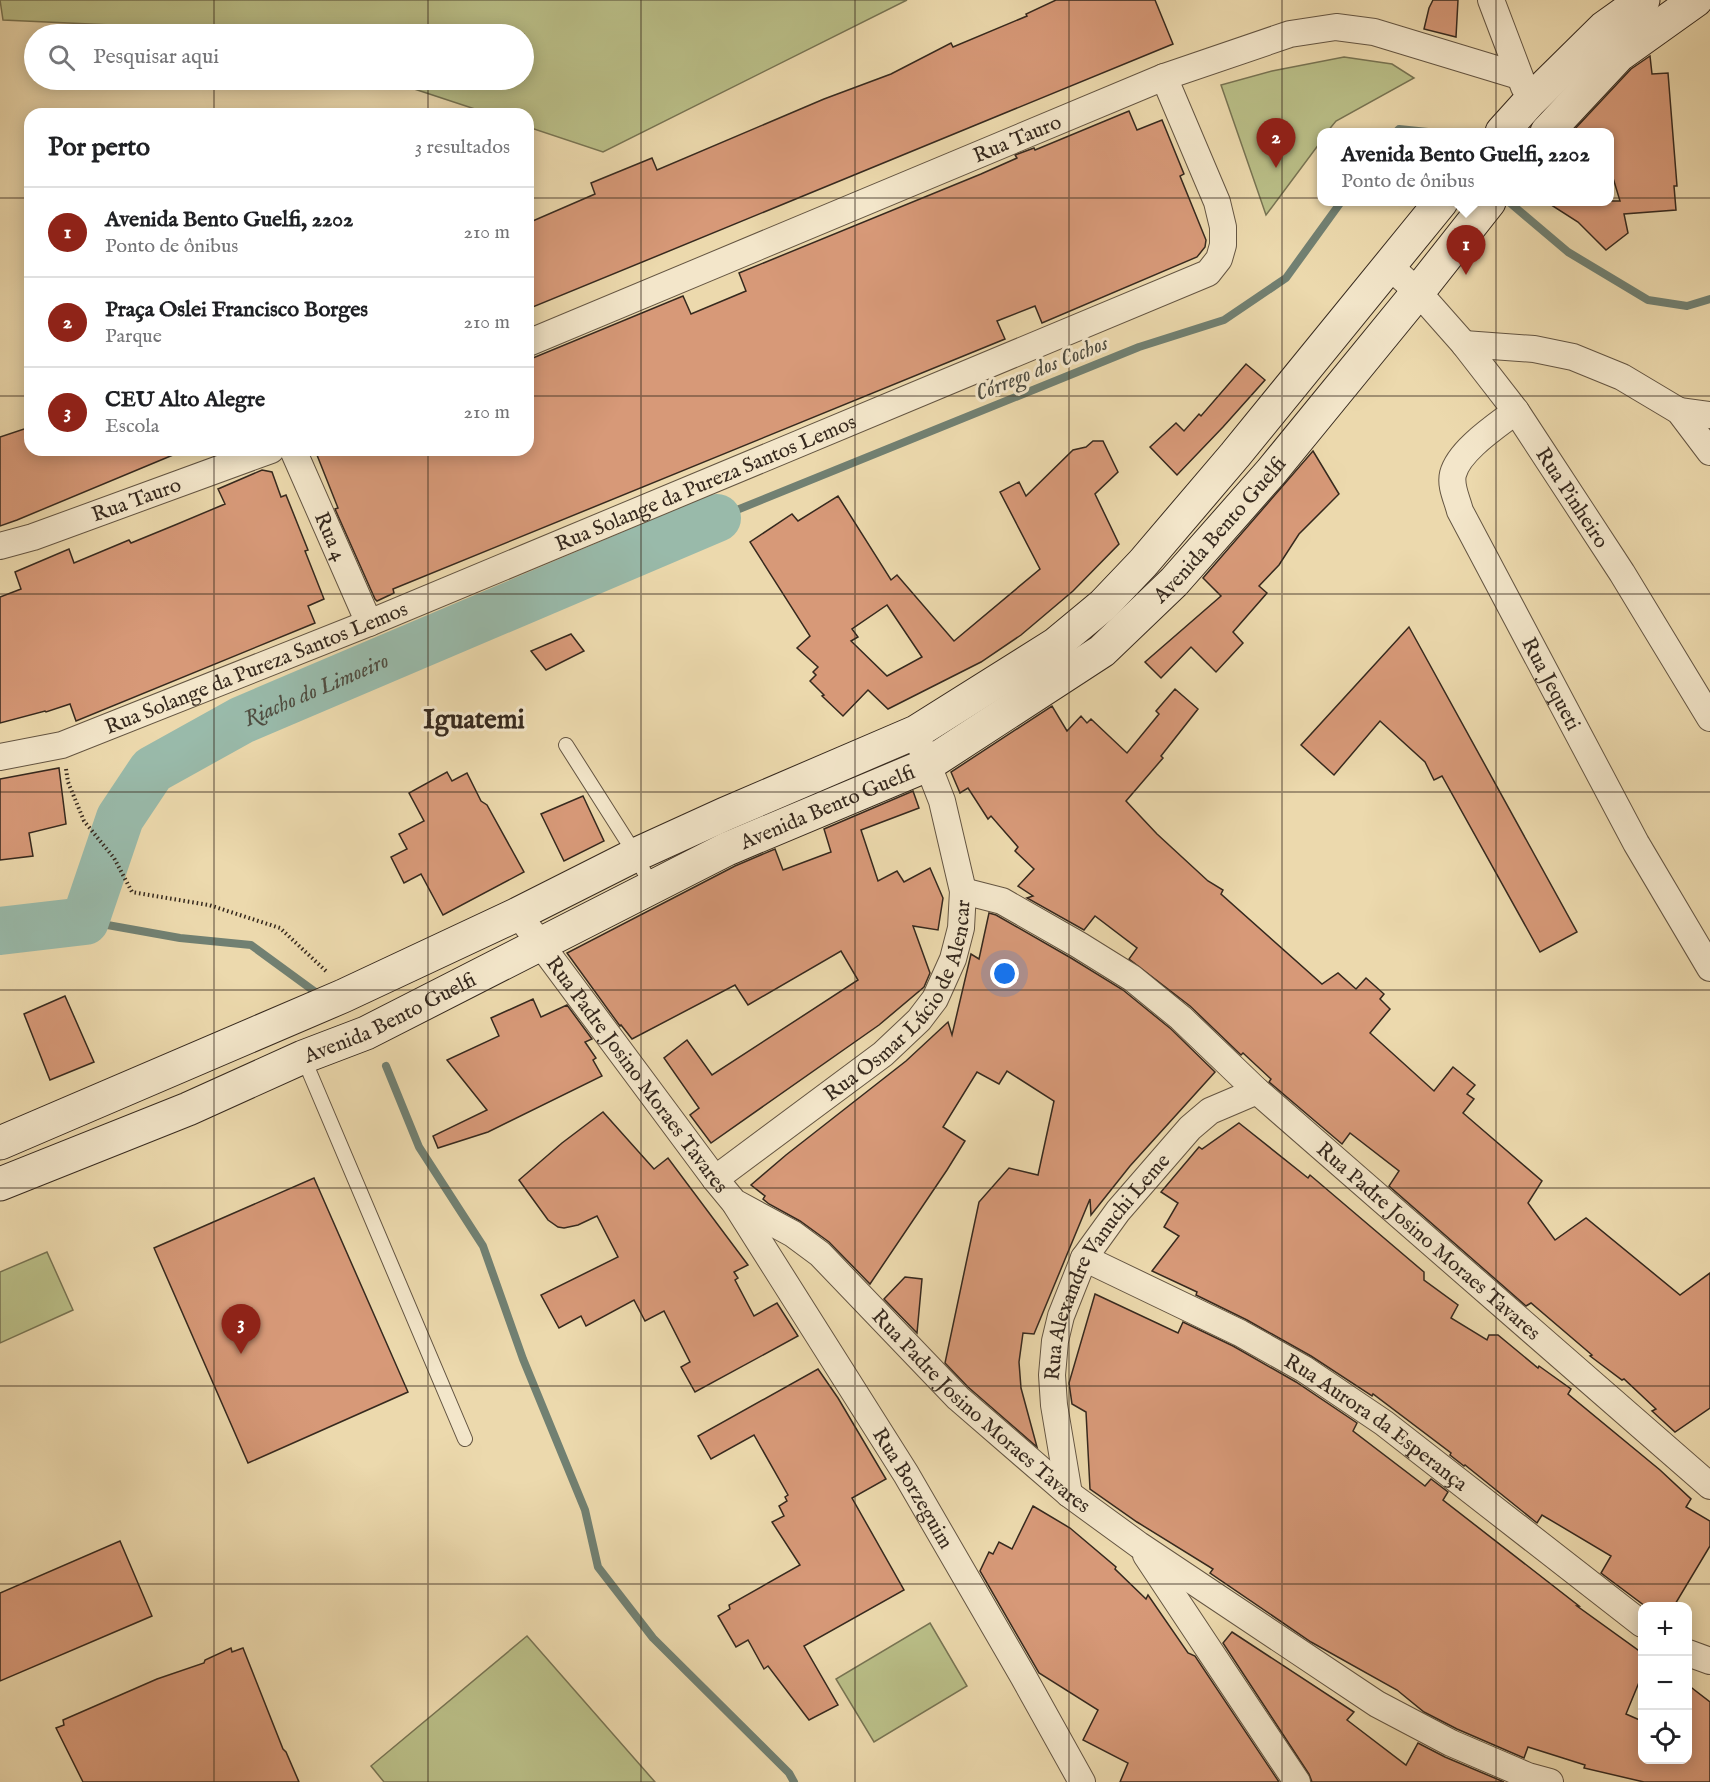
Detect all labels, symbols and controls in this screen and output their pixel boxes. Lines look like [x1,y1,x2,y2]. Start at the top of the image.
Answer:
search box [24,24,534,90]
icon: search [45,41,78,74]
text: Pesquisar aqui [93,43,219,71]
street label: Rua Tauro [969,109,1066,170]
pin: 2 [1256,118,1296,168]
popup [1317,128,1614,206]
text: Por perto [48,131,150,164]
text: 3 resultados [415,135,510,160]
text: Avenida Bento Guelfi, 2202 [1341,141,1590,169]
text: Ponto de ônibus [1341,169,1475,194]
text: Avenida Bento Guelfi, 2202 [105,206,353,234]
text: 1 [64,220,71,245]
text: 210 m [464,220,510,245]
pin: 1 [1446,226,1486,275]
text: Ponto de ônibus [105,234,238,259]
text: Praça Oslei Francisco Borges [105,296,368,324]
text: 2 [63,310,72,335]
text: 210 m [464,310,510,335]
text: Parque [105,324,162,349]
water label: Córrego dos Cochos [971,329,1113,408]
text: CEU Alto Alegre [105,386,265,414]
text: 3 [64,400,71,425]
text: 210 m [464,400,510,425]
street label: Rua Solange da Pureza Santos Lemos [551,409,861,559]
text: Escola [105,414,159,439]
street label: Rua Pinheiro [1529,443,1614,554]
street label: Avenida Bento Guelfi [1147,452,1293,610]
street label: Rua Tauro [88,472,185,529]
street label: Rua 4 [307,508,352,566]
street label: Rua Solange da Pureza Santos Lemos [101,596,412,742]
street label: Rua Jequeti [1514,633,1586,736]
water label: Riacho do Limoeiro [240,647,393,734]
district label: Iguatemi [423,704,525,738]
street label: Avenida Bento Guelfi [735,760,919,857]
street label: Rua Osmar Lúcio de Alencar [819,899,978,1108]
street label: Rua Padre Josino Moraes Tavares [539,951,733,1200]
your location [990,959,1019,988]
street label: Avenida Bento Guelfi [299,967,481,1071]
street label: Rua Padre Josino Moraes Tavares [1310,1137,1546,1347]
street label: Rua Alexandre Vanuchi Leme [1040,1148,1177,1382]
pin: 3 [222,1304,260,1354]
street label: Rua Padre Josino Moraes Tavares [865,1304,1095,1520]
street label: Rua Aurora da Esperança [1279,1349,1473,1499]
street label: Rua Borzeguim [865,1423,959,1554]
map controls [1638,1602,1692,1764]
button: + [1638,1602,1692,1656]
button: − [1638,1656,1692,1710]
button: locate [1638,1710,1692,1764]

